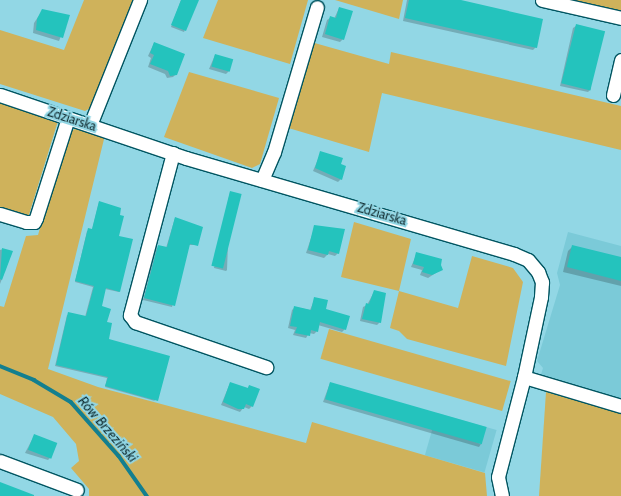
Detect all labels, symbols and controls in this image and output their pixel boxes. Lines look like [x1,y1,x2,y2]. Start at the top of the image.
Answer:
street label: Zdziarska [46,104,98,134]
street label: Zdziarska [356,200,408,228]
water label: Rów Brzeziński [75,393,141,465]

